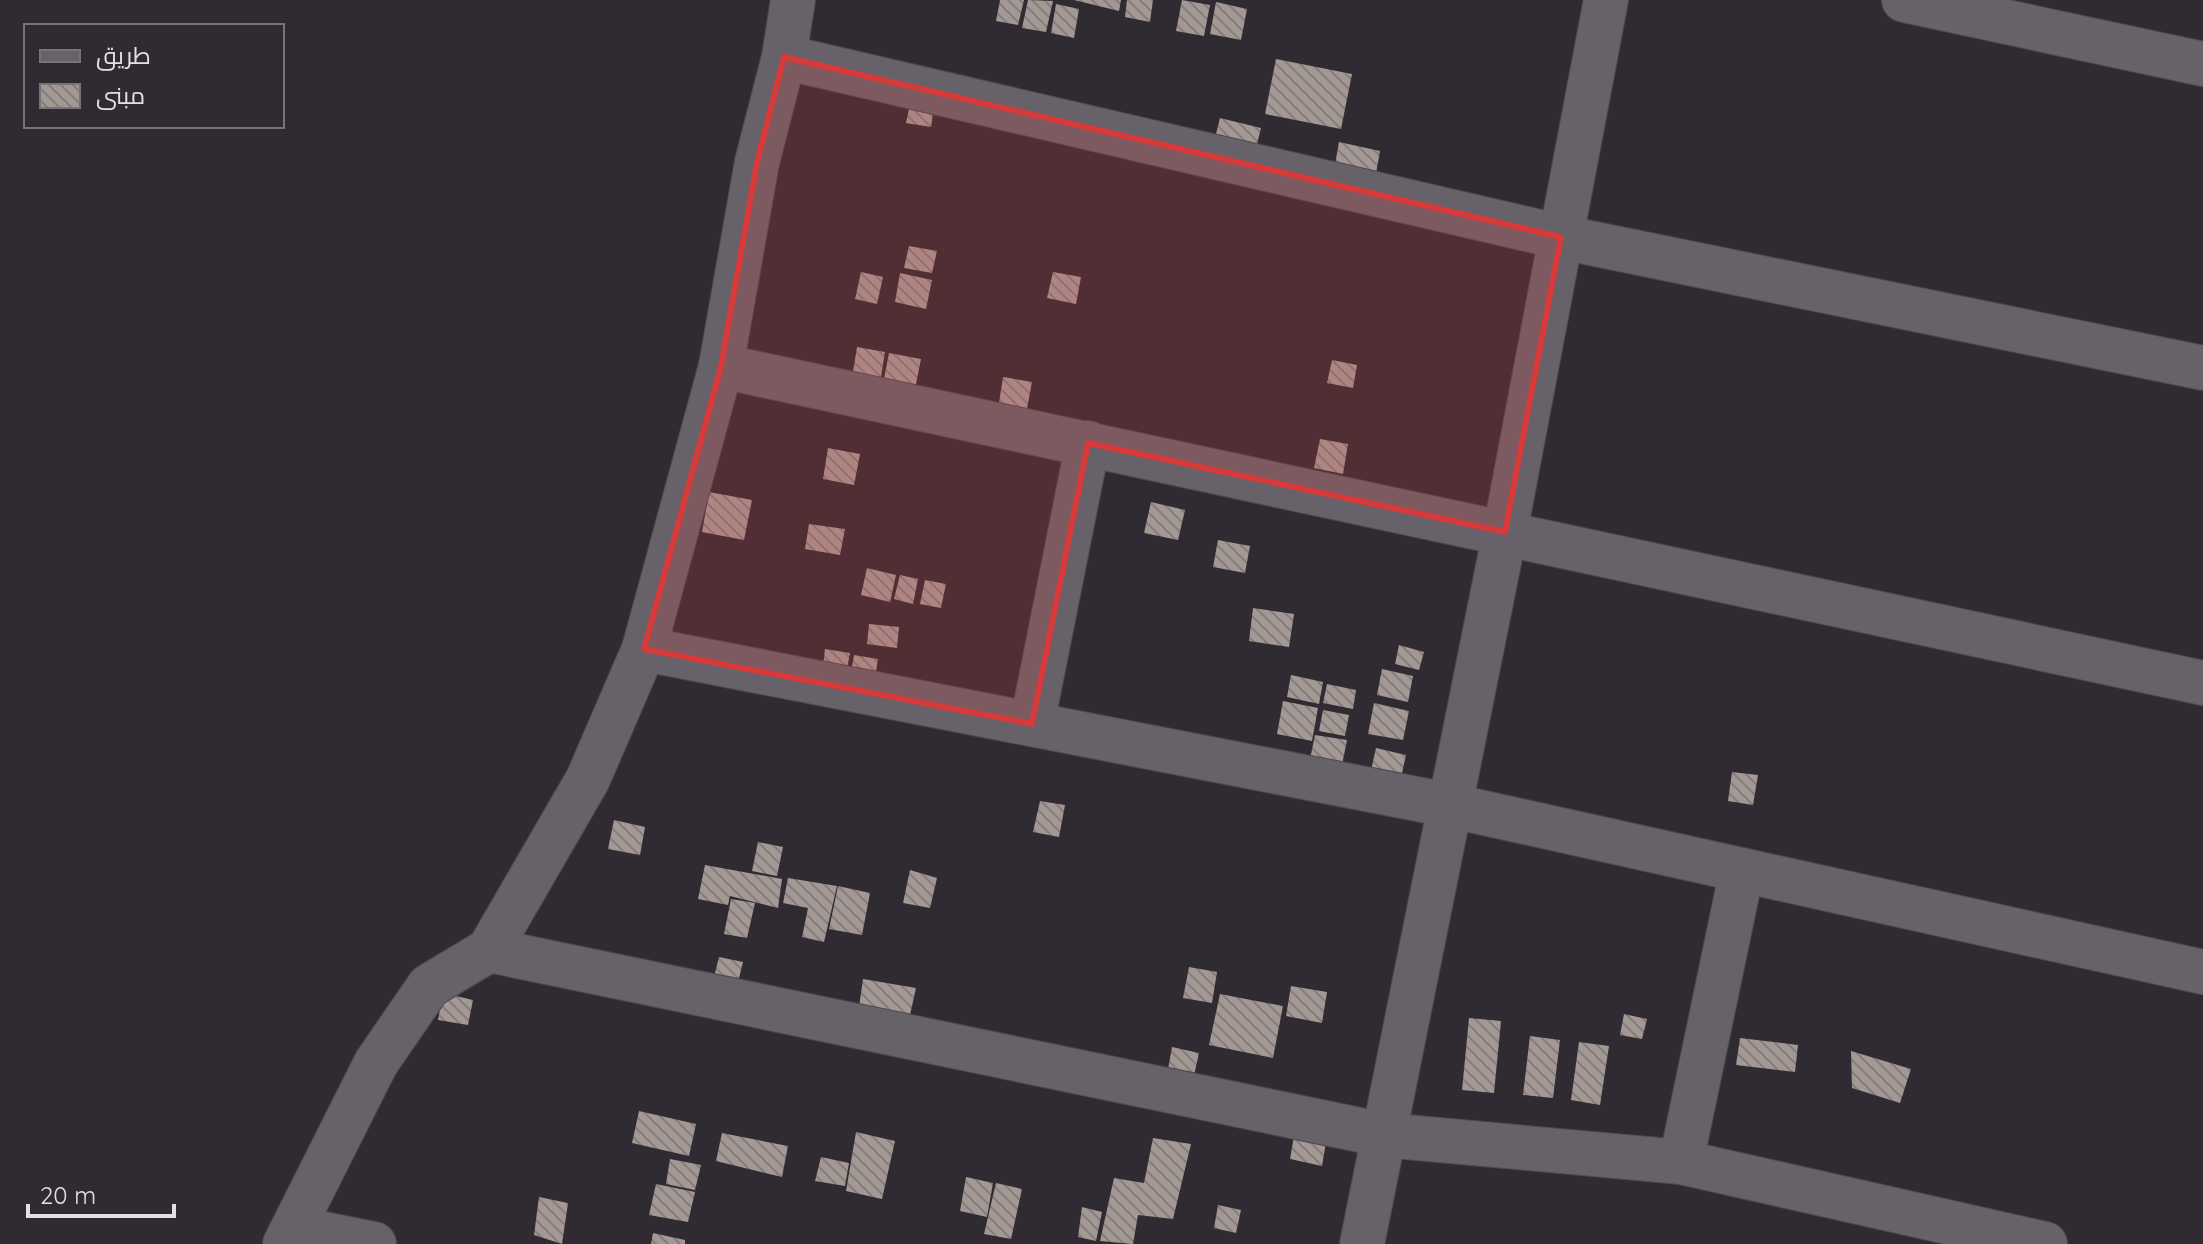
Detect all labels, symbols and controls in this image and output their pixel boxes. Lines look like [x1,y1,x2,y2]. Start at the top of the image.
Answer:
legend [24,24,284,128]
text: طريق [96,40,151,71]
text: مبنى [96,80,145,110]
scale bar [28,1168,174,1218]
text: 20 m [40,1180,96,1210]

